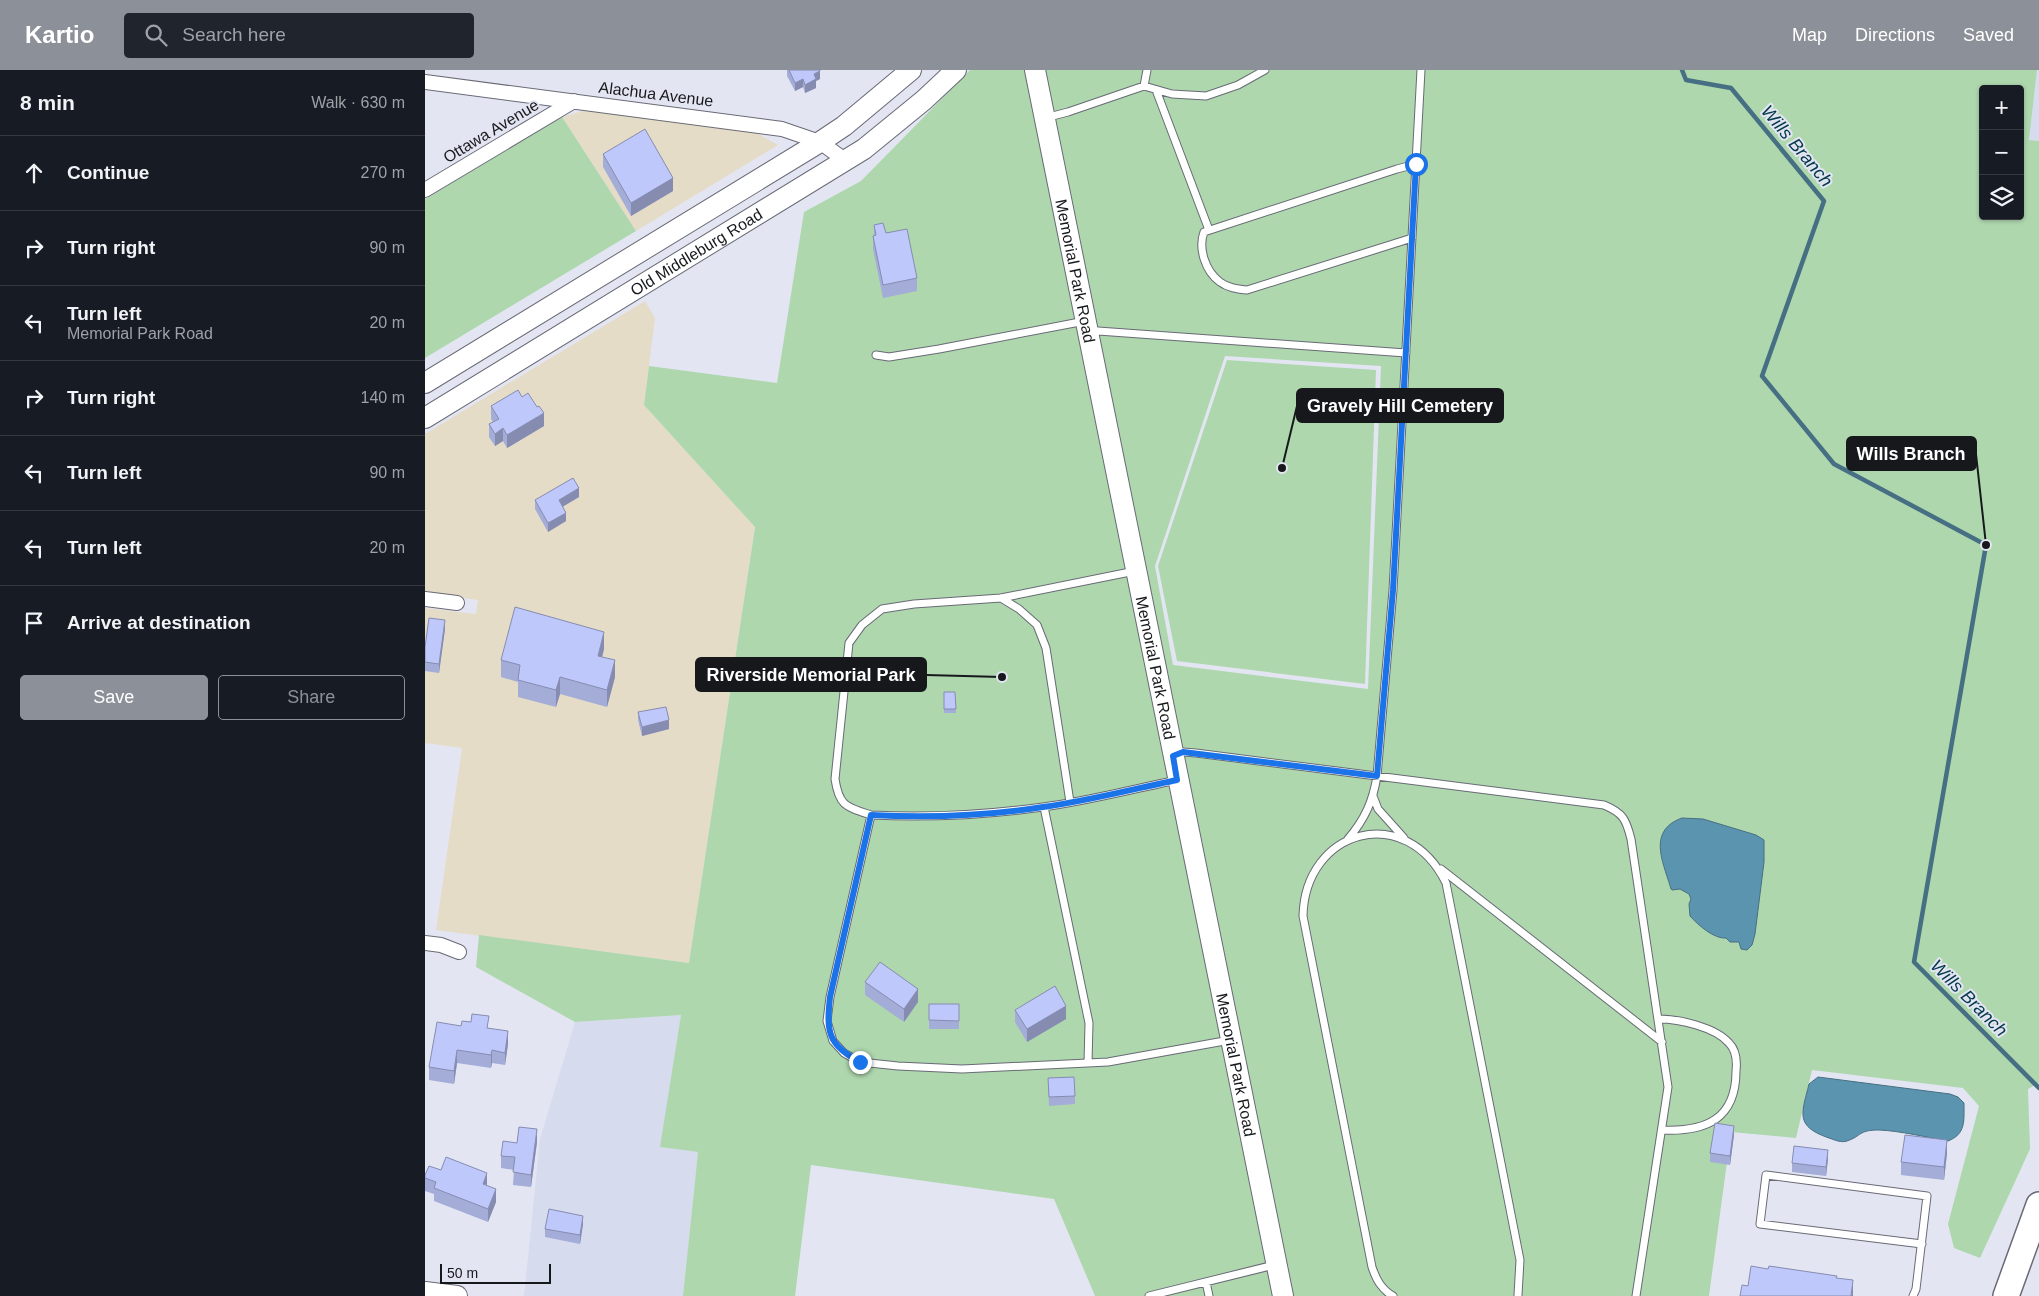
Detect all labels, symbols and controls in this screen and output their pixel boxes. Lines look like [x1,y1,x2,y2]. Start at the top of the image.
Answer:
search box [124,13,474,58]
text: Kartio [25,21,94,48]
icon: search [142,21,170,49]
text: Search here [182,24,286,45]
text: Map [1792,25,1827,45]
text: Directions [1855,25,1935,45]
text: Saved [1963,25,2014,45]
street label: Alachua Avenue [598,79,714,109]
map controls [1979,85,2024,220]
button: + [1979,85,2024,130]
text: 8 min [20,91,75,114]
text: Walk · 630 m [311,94,405,111]
street label: Ottawa Avenue [440,96,542,166]
water label: Wills Branch [1757,101,1837,191]
button: − [1979,130,2024,175]
route start [1405,153,1428,176]
icon: ahead [20,159,48,187]
text: Continue [67,162,149,183]
text: 270 m [361,164,405,181]
button: layers [1979,175,2024,220]
street label: Memorial Park Road [1053,198,1098,344]
street label: Old Middleburg Road [627,205,765,299]
icon: right [20,234,48,262]
text: Turn right [67,237,155,258]
text: 90 m [369,239,405,256]
text: Turn left [67,303,142,324]
icon: left [20,309,48,337]
text: 20 m [369,314,405,331]
text: Memorial Park Road [67,325,213,342]
icon: right [20,384,48,412]
text: Turn right [67,387,155,408]
text: 140 m [361,389,405,406]
callout: Gravely Hill Cemetery [1297,389,1503,422]
text: Gravely Hill Cemetery [1307,396,1493,416]
callout: Wills Branch [1847,437,1976,470]
text: Wills Branch [1857,444,1965,464]
icon: left [20,459,48,487]
text: Turn left [67,462,142,483]
text: 90 m [369,464,405,481]
icon: left [20,534,48,562]
text: Turn left [67,537,142,558]
text: 20 m [369,539,405,556]
street label: Memorial Park Road [1133,595,1179,741]
icon: arrive [20,609,48,637]
text: Arrive at destination [67,612,251,633]
callout: Riverside Memorial Park [696,658,926,691]
text: Riverside Memorial Park [706,665,917,685]
button: Save [20,675,208,720]
button: Share [218,675,405,720]
water label: Wills Branch [1927,956,2011,1040]
street label: Memorial Park Road [1213,992,1259,1138]
route end [849,1051,872,1074]
scale bar [440,1261,551,1284]
text: 50 m [447,1265,478,1281]

